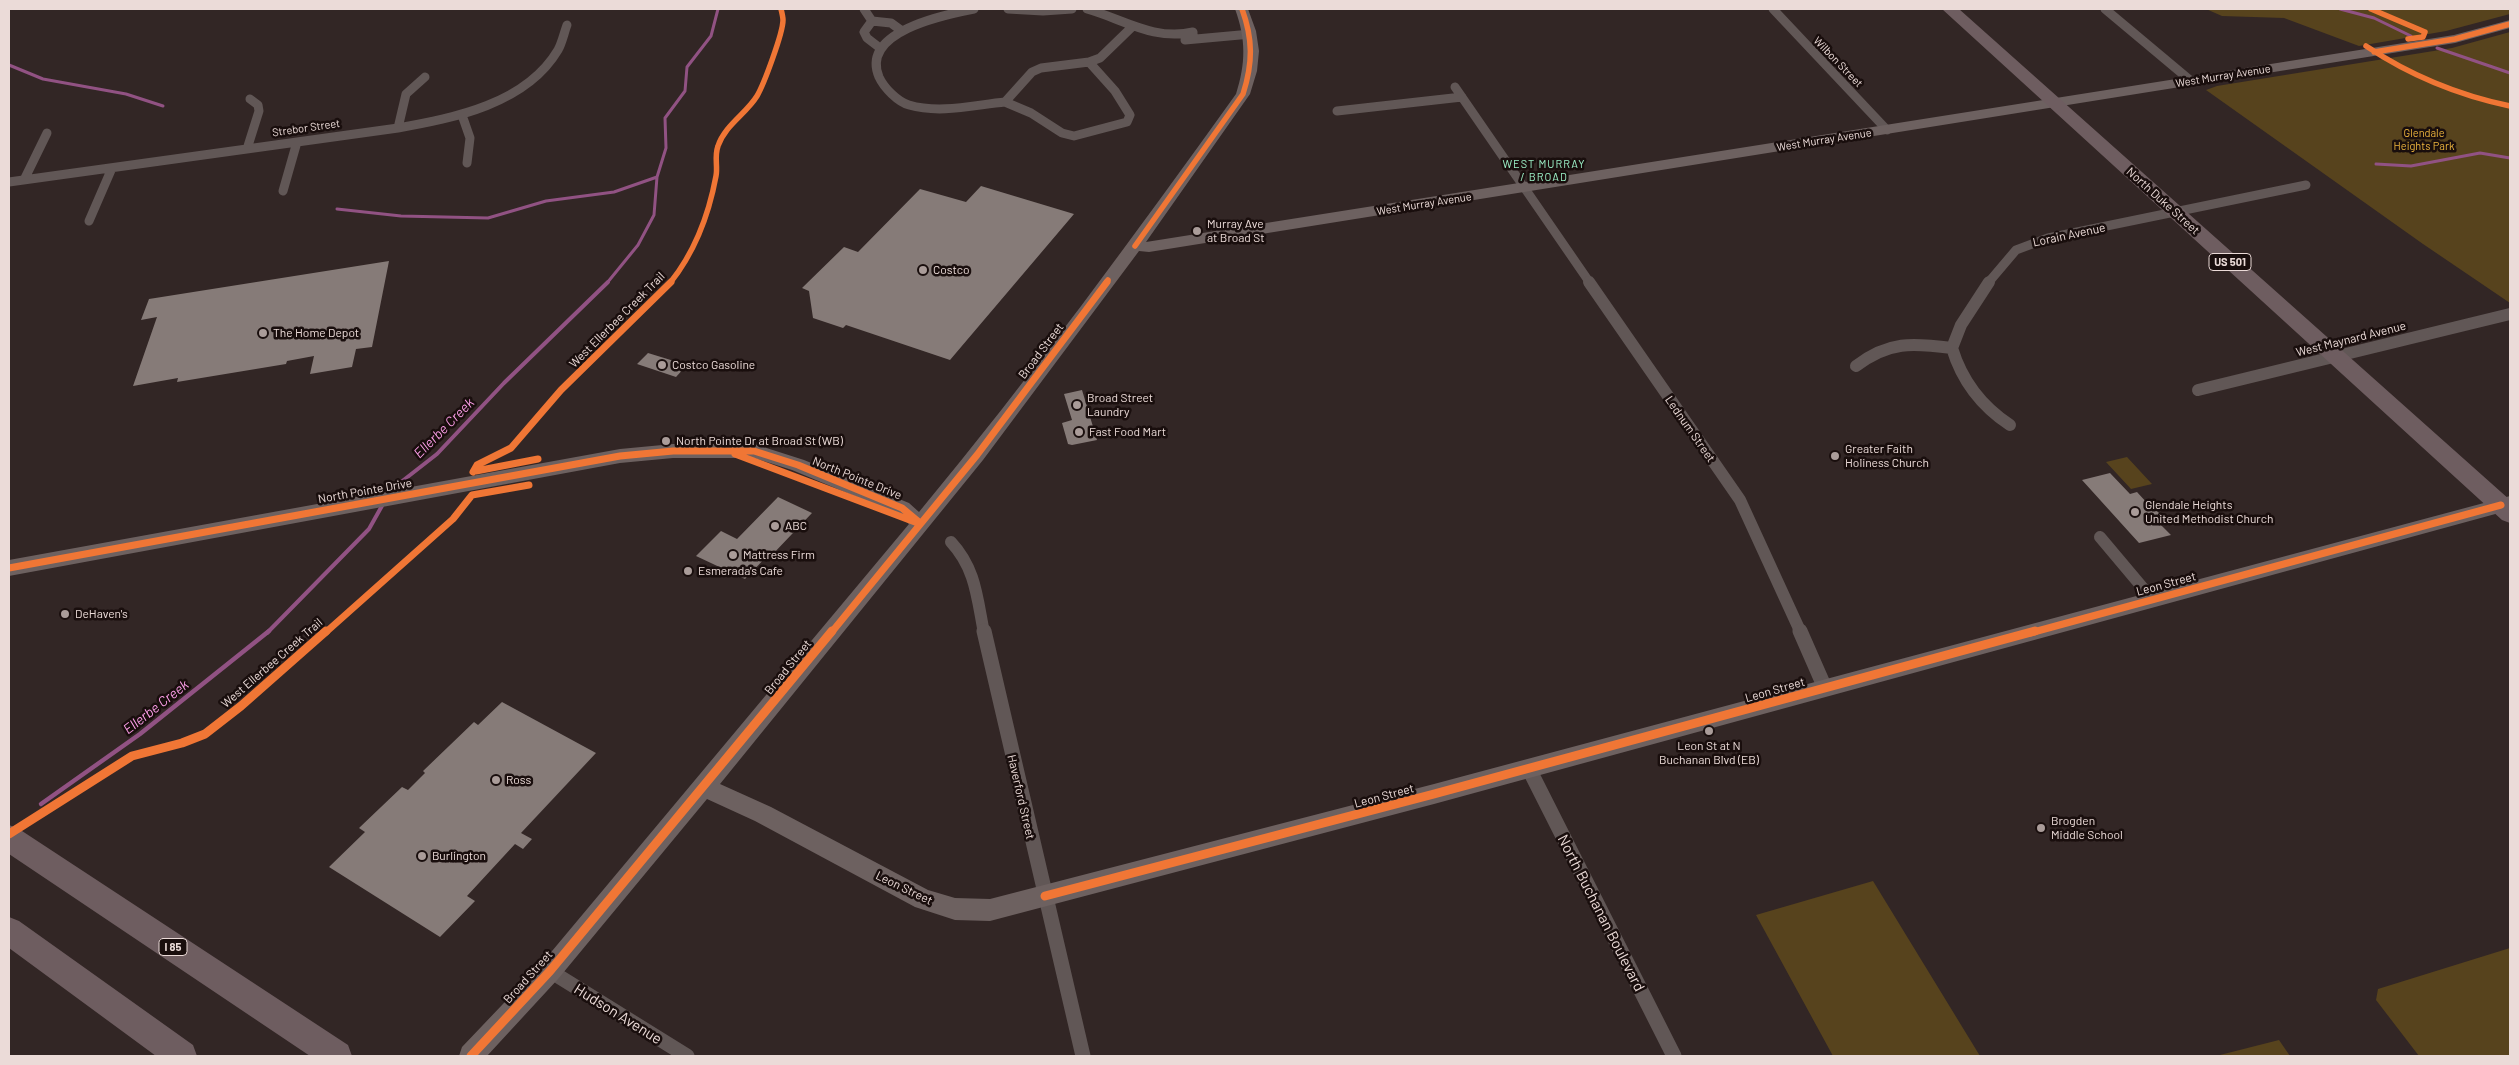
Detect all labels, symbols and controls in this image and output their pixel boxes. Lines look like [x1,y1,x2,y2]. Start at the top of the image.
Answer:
street label: Wilbon Street [1811,34,1865,90]
street label: West Murray Avenue [2175,62,2271,90]
street label: Strebor Street [271,117,341,139]
street label: West Murray Avenue [1776,126,1872,154]
park label: Glendale Heights Park [2394,126,2454,152]
district label: WEST MURRAY / BROAD [1501,157,1587,183]
street label: North Duke Street [2123,164,2203,238]
street label: West Murray Avenue [1376,190,1472,218]
place label: Murray Ave at Broad St [1207,217,1265,245]
street label: Lorain Avenue [2031,220,2107,250]
marker: Murray Ave at Broad St [1191,225,1203,237]
road number: US 501 [2209,253,2251,270]
place label: Costco [933,263,970,277]
marker: Costco [917,264,929,276]
street label: West Ellerbee Creek Trail [566,269,668,371]
street label: West Maynard Avenue [2294,318,2408,360]
street label: Broad Street [1015,320,1067,382]
place label: The Home Depot [273,326,359,340]
marker: The Home Depot [257,327,269,339]
place label: Costco Gasoline [672,358,755,372]
marker: Costco Gasoline [656,359,668,371]
place label: Broad Street Laundry [1087,391,1153,419]
street label: Lednum Street [1662,393,1718,465]
water label: Ellerbe Creek [410,394,478,462]
marker: Broad Street Laundry [1071,399,1083,411]
place label: Fast Food Mart [1089,425,1166,439]
marker: Fast Food Mart [1073,426,1085,438]
place label: North Pointe Dr at Broad St (WB) [676,434,843,448]
marker: North Pointe Dr at Broad St (WB) [660,435,672,447]
place label: Greater Faith Holiness Church [1845,442,1929,470]
marker: Greater Faith Holiness Church [1829,450,1841,462]
street label: North Pointe Drive [810,454,904,502]
street label: North Pointe Drive [317,476,413,506]
place label: Glendale Heights United Methodist Church [2145,498,2273,526]
marker: Glendale Heights United Methodist Church [2129,506,2141,518]
place label: ABC [785,519,807,533]
marker: ABC [769,520,781,532]
place label: Mattress Firm [743,548,815,562]
marker: Mattress Firm [727,549,739,561]
place label: Esmerada's Cafe [698,564,783,578]
marker: Esmerada's Cafe [682,565,694,577]
street label: Leon Street [2134,569,2198,599]
place label: DeHaven's [75,607,128,621]
marker: DeHaven's [59,608,71,620]
street label: West Ellerbee Creek Trail [219,615,325,711]
street label: Broad Street [762,637,814,697]
street label: Leon Street [1744,675,1806,705]
water label: Ellerbe Creek [120,676,192,738]
marker: Leon St at N Buchanan Blvd (EB) [1703,725,1715,737]
place label: Leon St at N Buchanan Blvd (EB) [1659,739,1759,767]
street label: Haverford Street [1004,753,1038,841]
place label: Ross [506,773,531,787]
marker: Ross [490,774,502,786]
street label: Leon Street [1352,781,1416,811]
place label: Brogden Middle School [2051,814,2123,842]
marker: Brogden Middle School [2035,822,2047,834]
street label: North Buchanan Boulevard [1554,832,1648,994]
place label: Burlington [432,849,486,863]
marker: Burlington [416,850,428,862]
street label: Leon Street [873,868,935,908]
road number: I 85 [159,939,187,956]
street label: Broad Street [500,948,556,1006]
street label: Hudson Avenue [571,980,665,1048]

